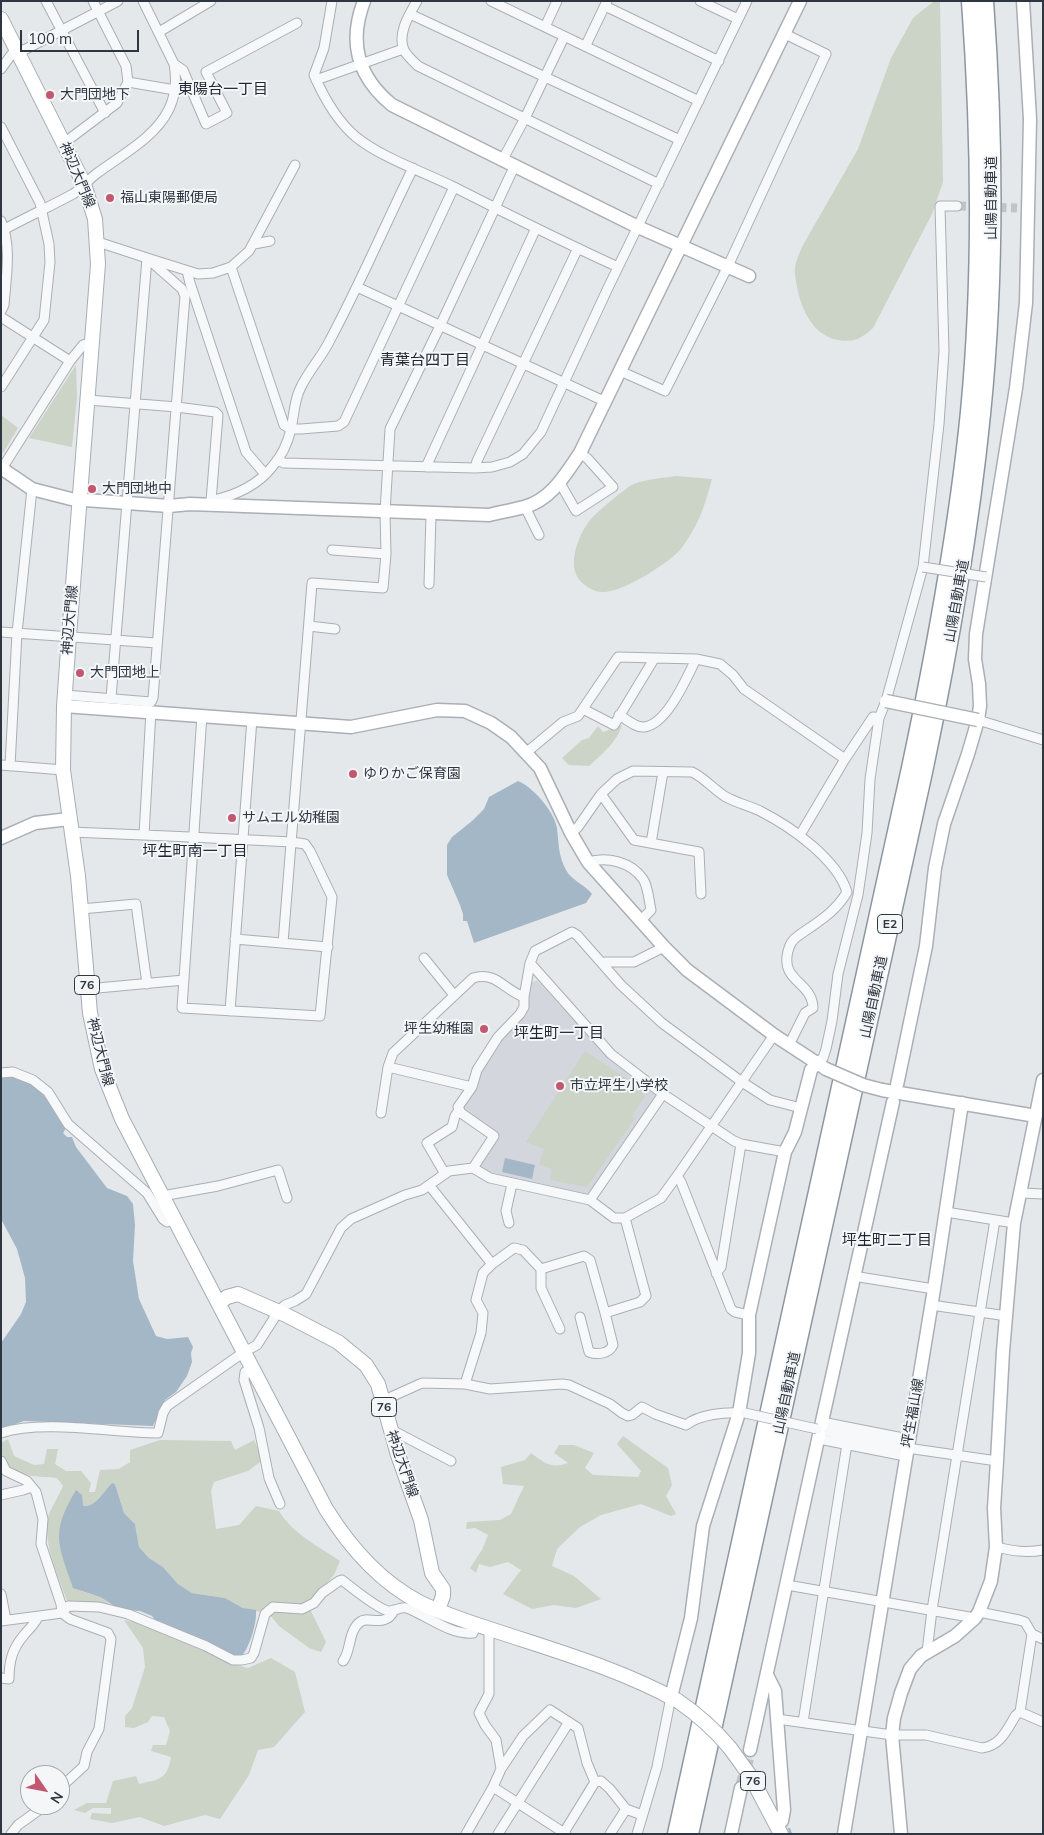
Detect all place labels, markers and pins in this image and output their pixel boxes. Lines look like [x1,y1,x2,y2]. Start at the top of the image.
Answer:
place label: 大門団地下 [60,87,130,103]
marker: 大門団地下 [44,89,56,101]
place label: 福山東陽郵便局 [120,190,218,206]
marker: 福山東陽郵便局 [104,192,116,204]
place label: 大門団地中 [102,481,172,497]
marker: 大門団地中 [86,483,98,495]
place label: 大門団地上 [90,665,160,681]
marker: 大門団地上 [74,667,86,679]
place label: ゆりかご保育園 [363,766,461,782]
marker: ゆりかご保育園 [347,768,359,780]
place label: サムエル幼稚園 [242,810,340,826]
marker: サムエル幼稚園 [226,812,238,824]
place label: 坪生幼稚園 [404,1021,474,1037]
marker: 坪生幼稚園 [478,1023,490,1035]
place label: 市立坪生小学校 [570,1078,668,1094]
marker: 市立坪生小学校 [554,1080,566,1092]

